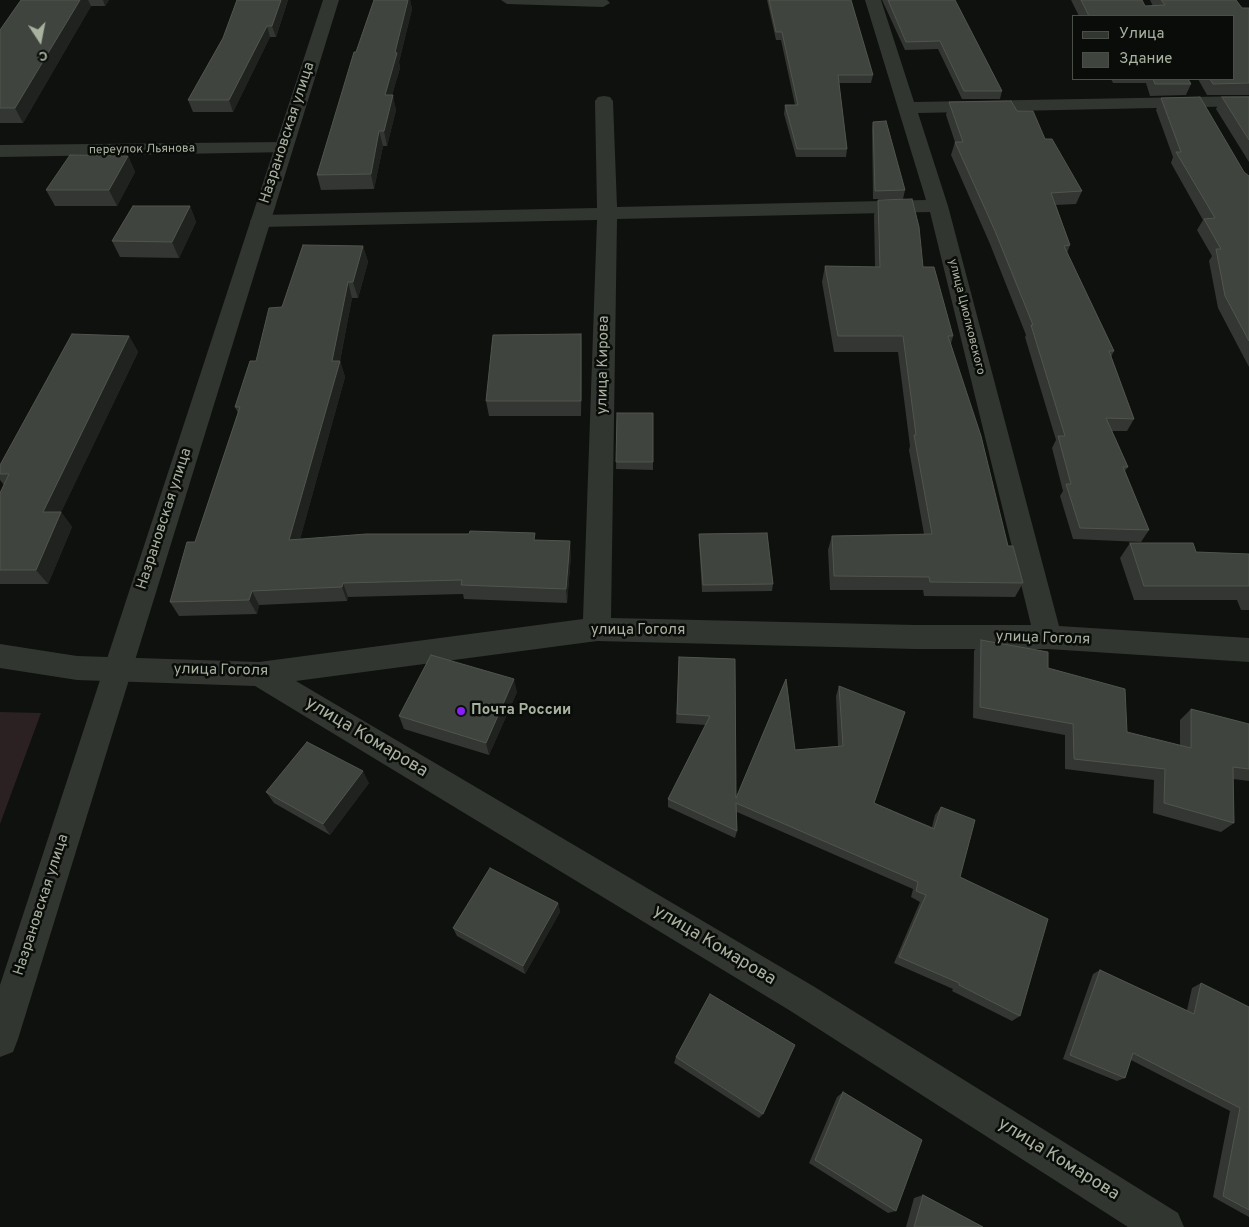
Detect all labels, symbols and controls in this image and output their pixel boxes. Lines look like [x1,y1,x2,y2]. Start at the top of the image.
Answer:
north arrow [15,15,65,65]
legend [1072,15,1234,80]
text: Улица [1119,25,1164,44]
text: С [37,46,49,64]
text: Здание [1119,50,1172,69]
street label: Назрановская улица [257,60,319,206]
street label: переулок Льянова [89,142,195,158]
street label: улица Циолковского [945,258,987,376]
street label: улица Кирова [594,315,614,415]
street label: Назрановская улица [134,446,196,592]
street label: улица Гоголя [591,622,685,640]
street label: улица Гоголя [995,628,1091,650]
street label: улица Гоголя [173,661,269,681]
street label: улица Комарова [301,693,431,783]
place label: Почта России [471,702,571,720]
marker: Почта России [455,705,467,717]
street label: Назрановская улица [11,832,73,978]
street label: улица Комарова [649,901,779,991]
street label: улица Комарова [993,1114,1123,1206]

